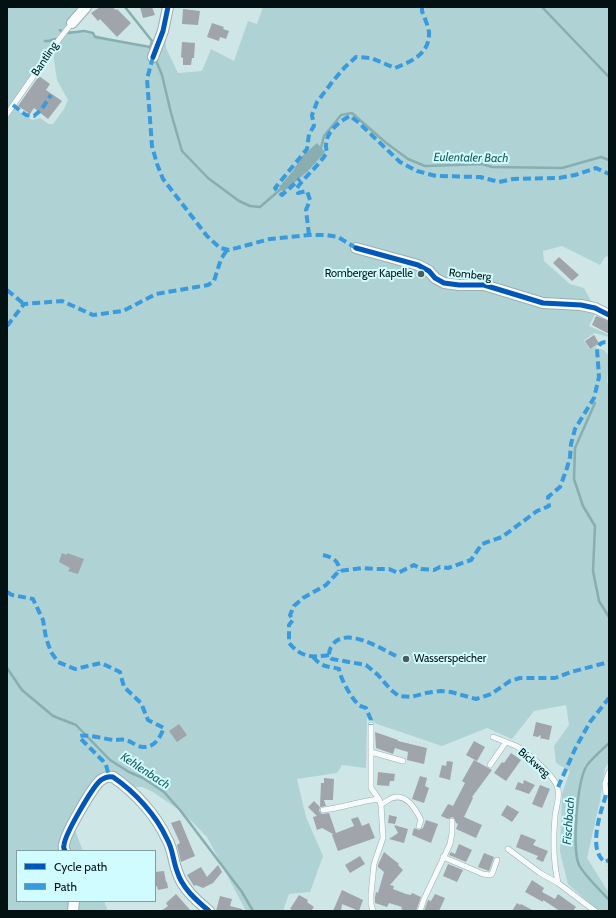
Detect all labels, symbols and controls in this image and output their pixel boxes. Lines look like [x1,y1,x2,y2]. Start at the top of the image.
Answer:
street label: Bantling [29,39,61,79]
water label: Eulentaler Bach [433,150,509,166]
street label: Romberg [448,266,492,284]
place label: Romberger Kapelle [325,267,413,281]
marker: Romberger Kapelle [416,269,426,279]
place label: Wasserspeicher [414,652,486,666]
marker: Wasserspeicher [401,654,411,664]
street label: Bickweg [515,746,553,780]
water label: Kehlenbach [118,750,172,792]
water label: Fischbach [560,797,578,845]
legend [16,850,156,902]
text: Cycle path [54,859,107,874]
text: Path [54,879,77,894]

